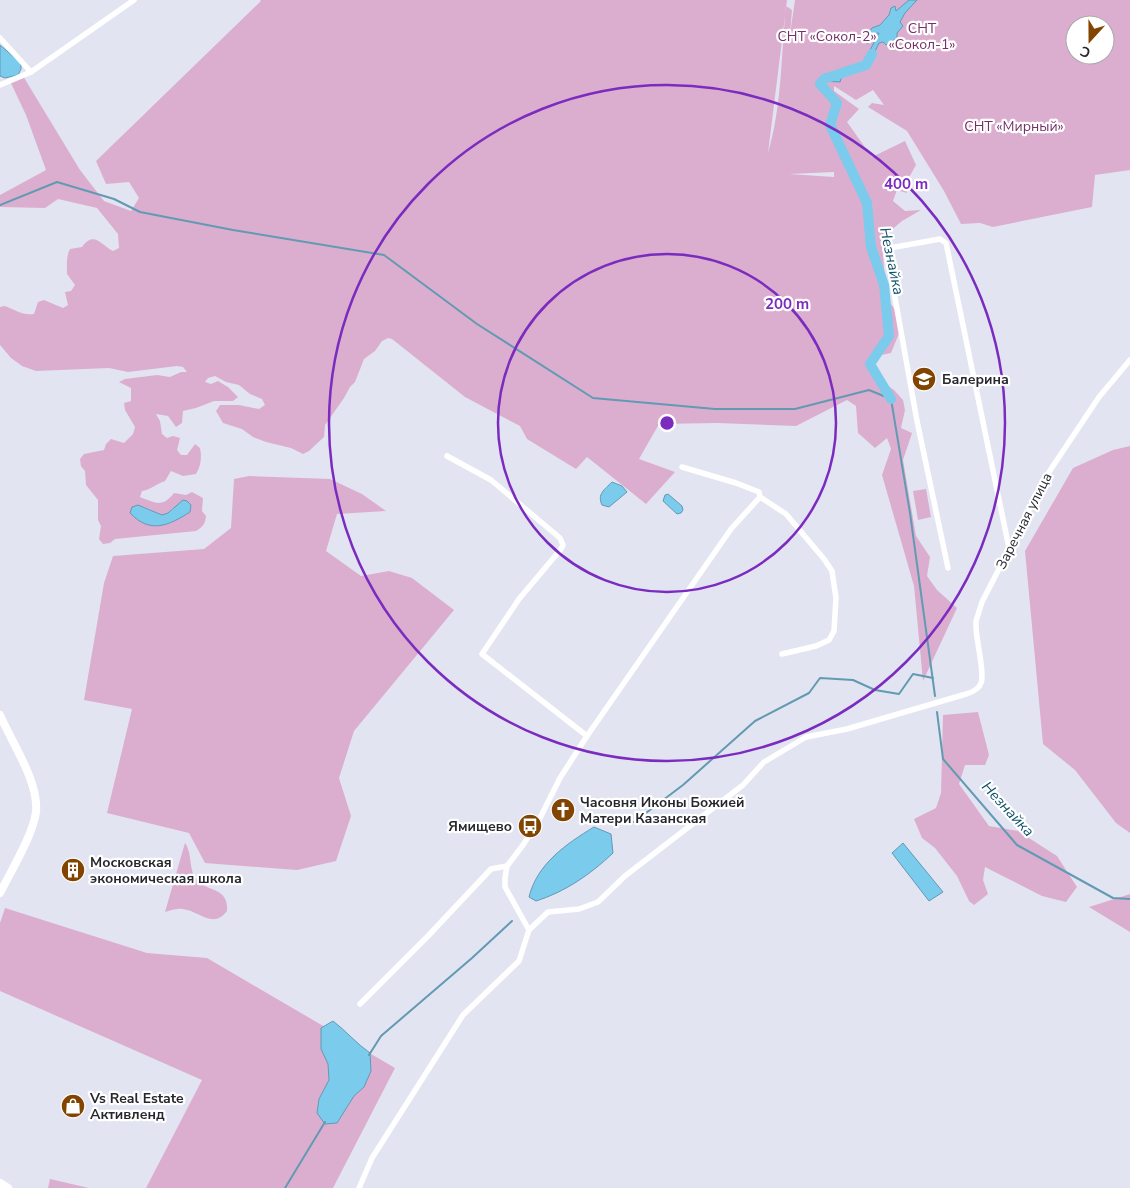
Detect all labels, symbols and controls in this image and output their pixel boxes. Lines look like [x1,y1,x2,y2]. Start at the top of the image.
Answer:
north arrow [1065,15,1115,65]
park label: СНТ «Сокол-1» [888,19,956,54]
park label: СНТ «Сокол-2» [777,27,877,46]
text: С [1077,41,1093,62]
park label: СНТ «Мирный» [964,117,1064,136]
text: 400 m [884,174,928,194]
water label: Незнайка [875,225,909,297]
text: 200 m [765,294,809,314]
school or university icon: Балерина [911,366,937,392]
place label: Балерина [942,370,1009,389]
centre of rings [658,414,676,432]
street label: Заречная улица [991,469,1057,573]
water label: Незнайка [977,777,1039,841]
place label: Часовня Иконы Божией Матери Казанская [580,793,744,828]
church icon: Часовня Иконы Божией Матери Казанская [550,797,576,823]
bus stop icon: Ямищево [517,813,543,839]
place label: Ямищево [448,817,512,836]
place label: Московская экономическая школа [90,853,242,888]
building icon: Московская экономическая школа [60,857,86,883]
place label: Vs Real Estate Активленд [89,1089,184,1124]
shop icon: Vs Real Estate Активленд [60,1093,86,1119]

